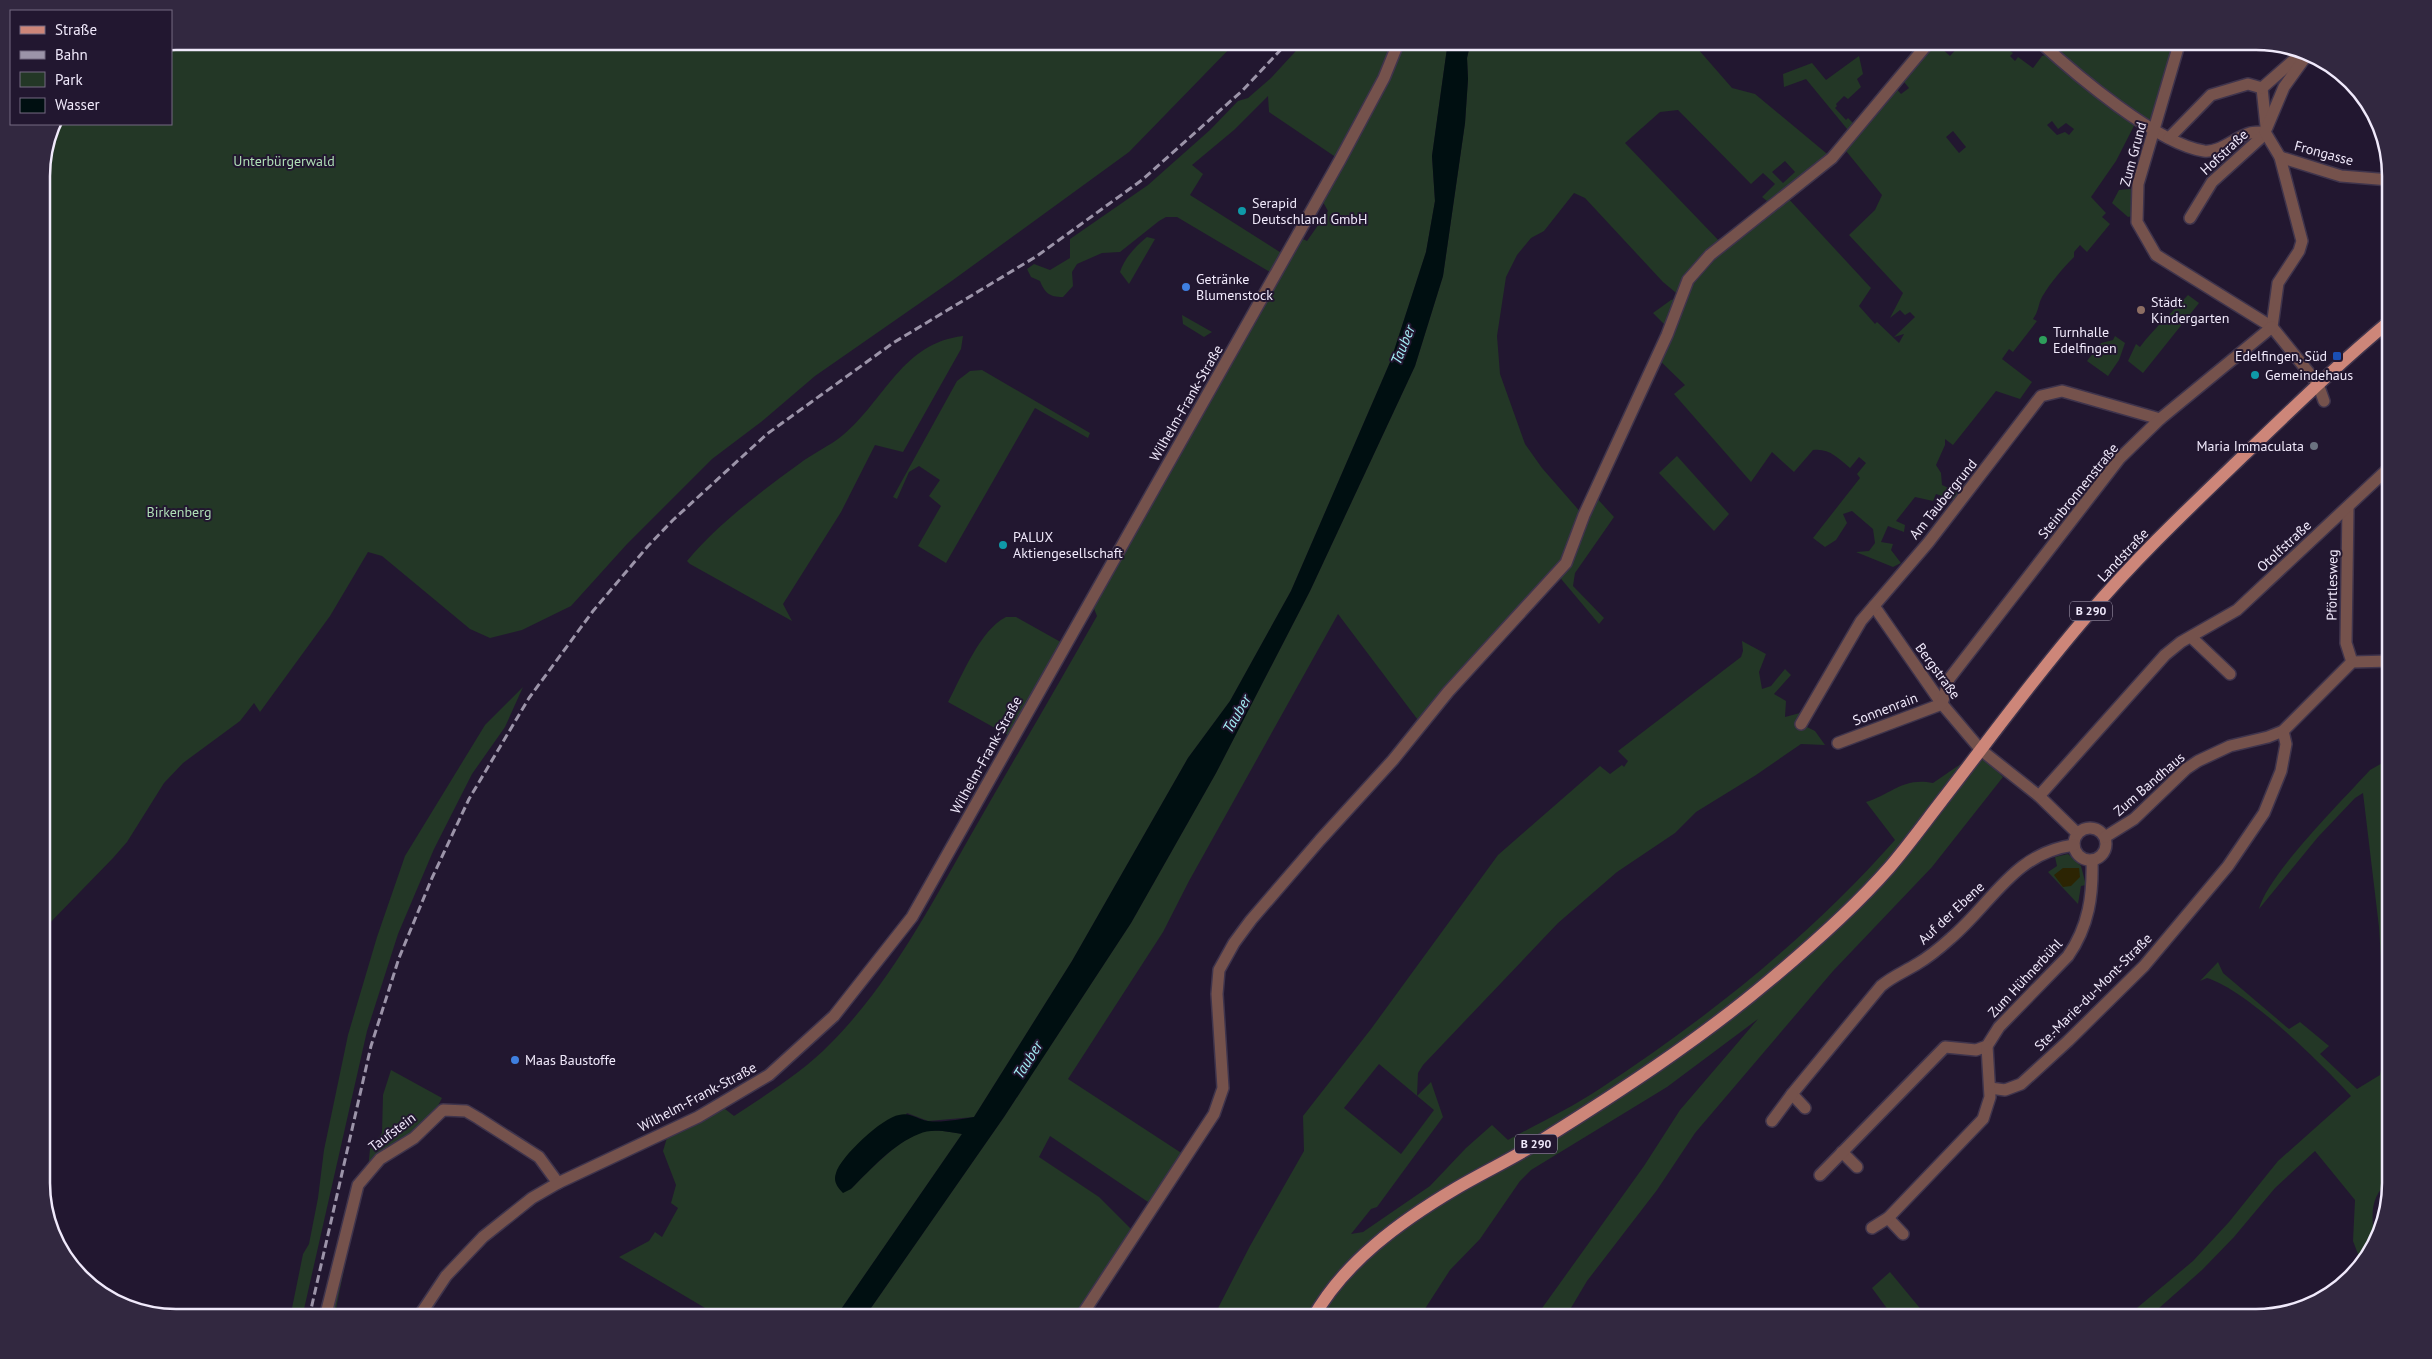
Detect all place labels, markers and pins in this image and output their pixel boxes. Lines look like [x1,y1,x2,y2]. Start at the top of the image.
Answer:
place label: Serapid Deutschland GmbH [1252,194,1367,228]
marker: Serapid Deutschland GmbH [1236,205,1248,217]
place label: Getränke Blumenstock [1196,270,1273,304]
marker: Getränke Blumenstock [1180,281,1192,293]
place label: Städt. Kindergarten [2151,293,2229,327]
marker: Städt. Kindergarten [2135,304,2147,316]
place label: Turnhalle Edelfingen [2053,323,2117,357]
marker: Turnhalle Edelfingen [2037,334,2049,346]
place label: Edelfingen, Süd [2235,347,2327,365]
marker: Edelfingen, Süd [2331,350,2343,362]
place label: Gemeindehaus [2265,366,2353,384]
marker: Gemeindehaus [2249,369,2261,381]
place label: Maria Immaculata [2196,437,2304,455]
marker: Maria Immaculata [2308,440,2320,452]
place label: PALUX Aktiengesellschaft [1013,528,1123,562]
marker: PALUX Aktiengesellschaft [997,539,1009,551]
place label: Maas Baustoffe [525,1051,616,1069]
marker: Maas Baustoffe [509,1054,521,1066]

